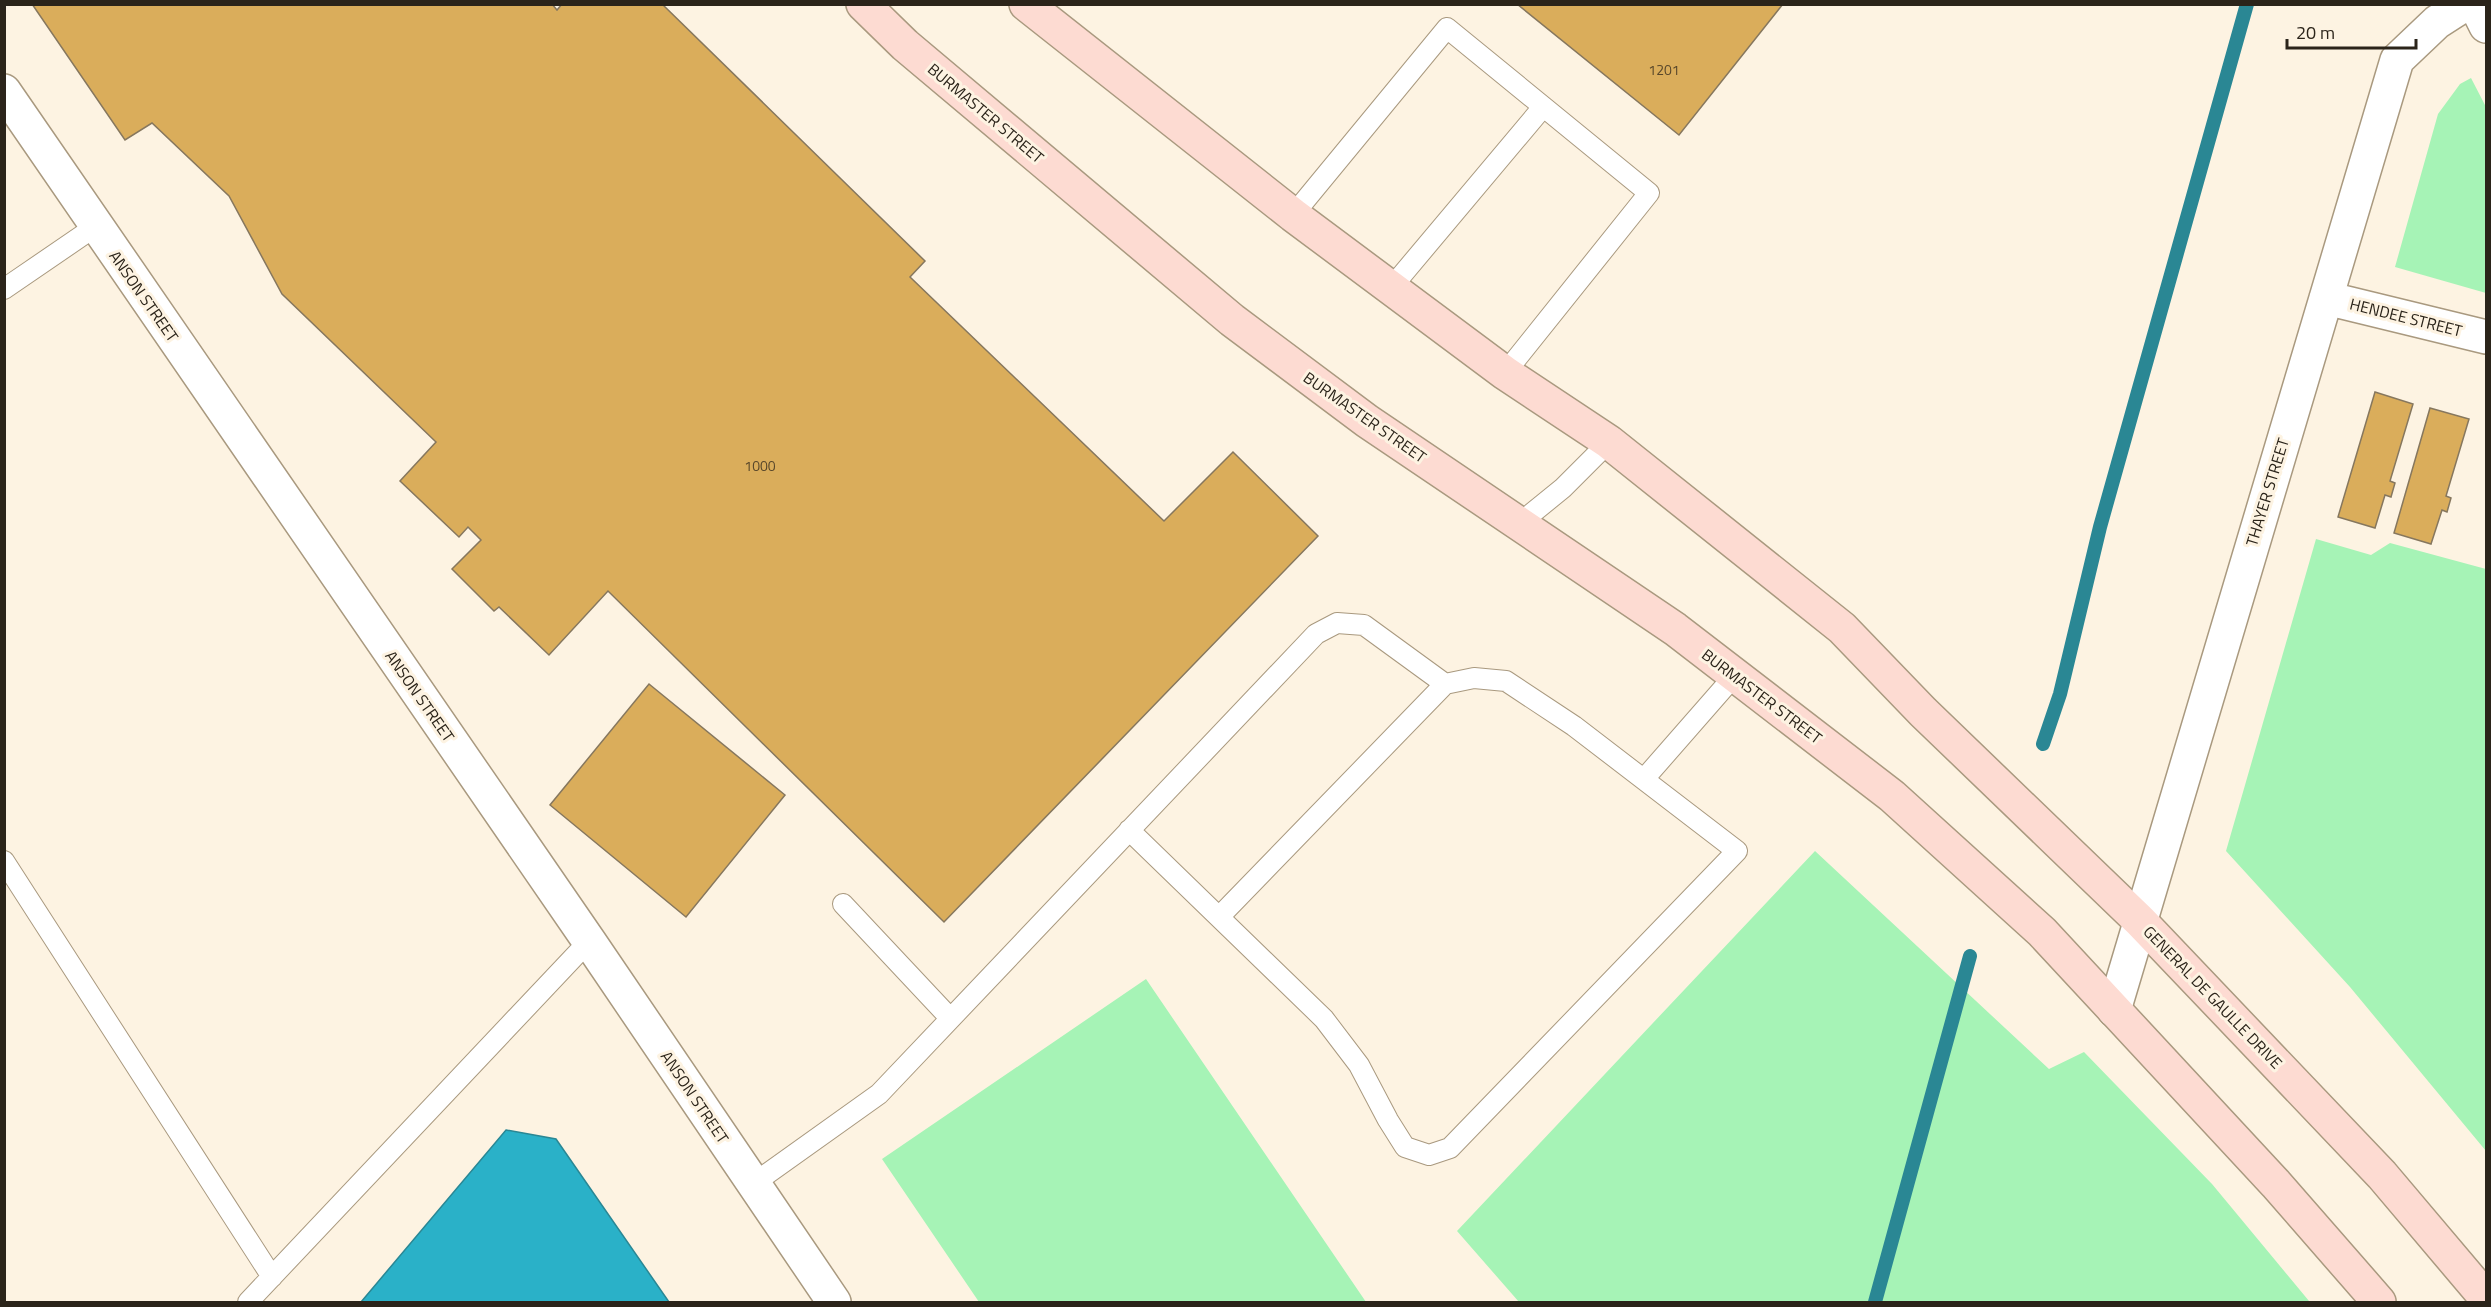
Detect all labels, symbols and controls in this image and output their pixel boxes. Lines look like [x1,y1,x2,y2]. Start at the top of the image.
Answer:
scale bar [2287,12,2416,50]
text: 20 m [2296,19,2335,46]
street label: BURMASTER STREET [923,57,1050,169]
house number: 1201 [1648,59,1680,80]
street label: ANSON STREET [103,245,185,347]
street label: HENDEE STREET [2347,291,2465,343]
street label: BURMASTER STREET [1299,366,1432,469]
street label: THAYER STREET [2239,434,2295,549]
house number: 1000 [744,455,776,476]
street label: BURMASTER STREET [1697,643,1828,750]
street label: ANSON STREET [379,645,461,747]
street label: GENERAL DE GAULLE DRIVE [2138,920,2288,1074]
street label: ANSON STREET [655,1046,735,1149]

